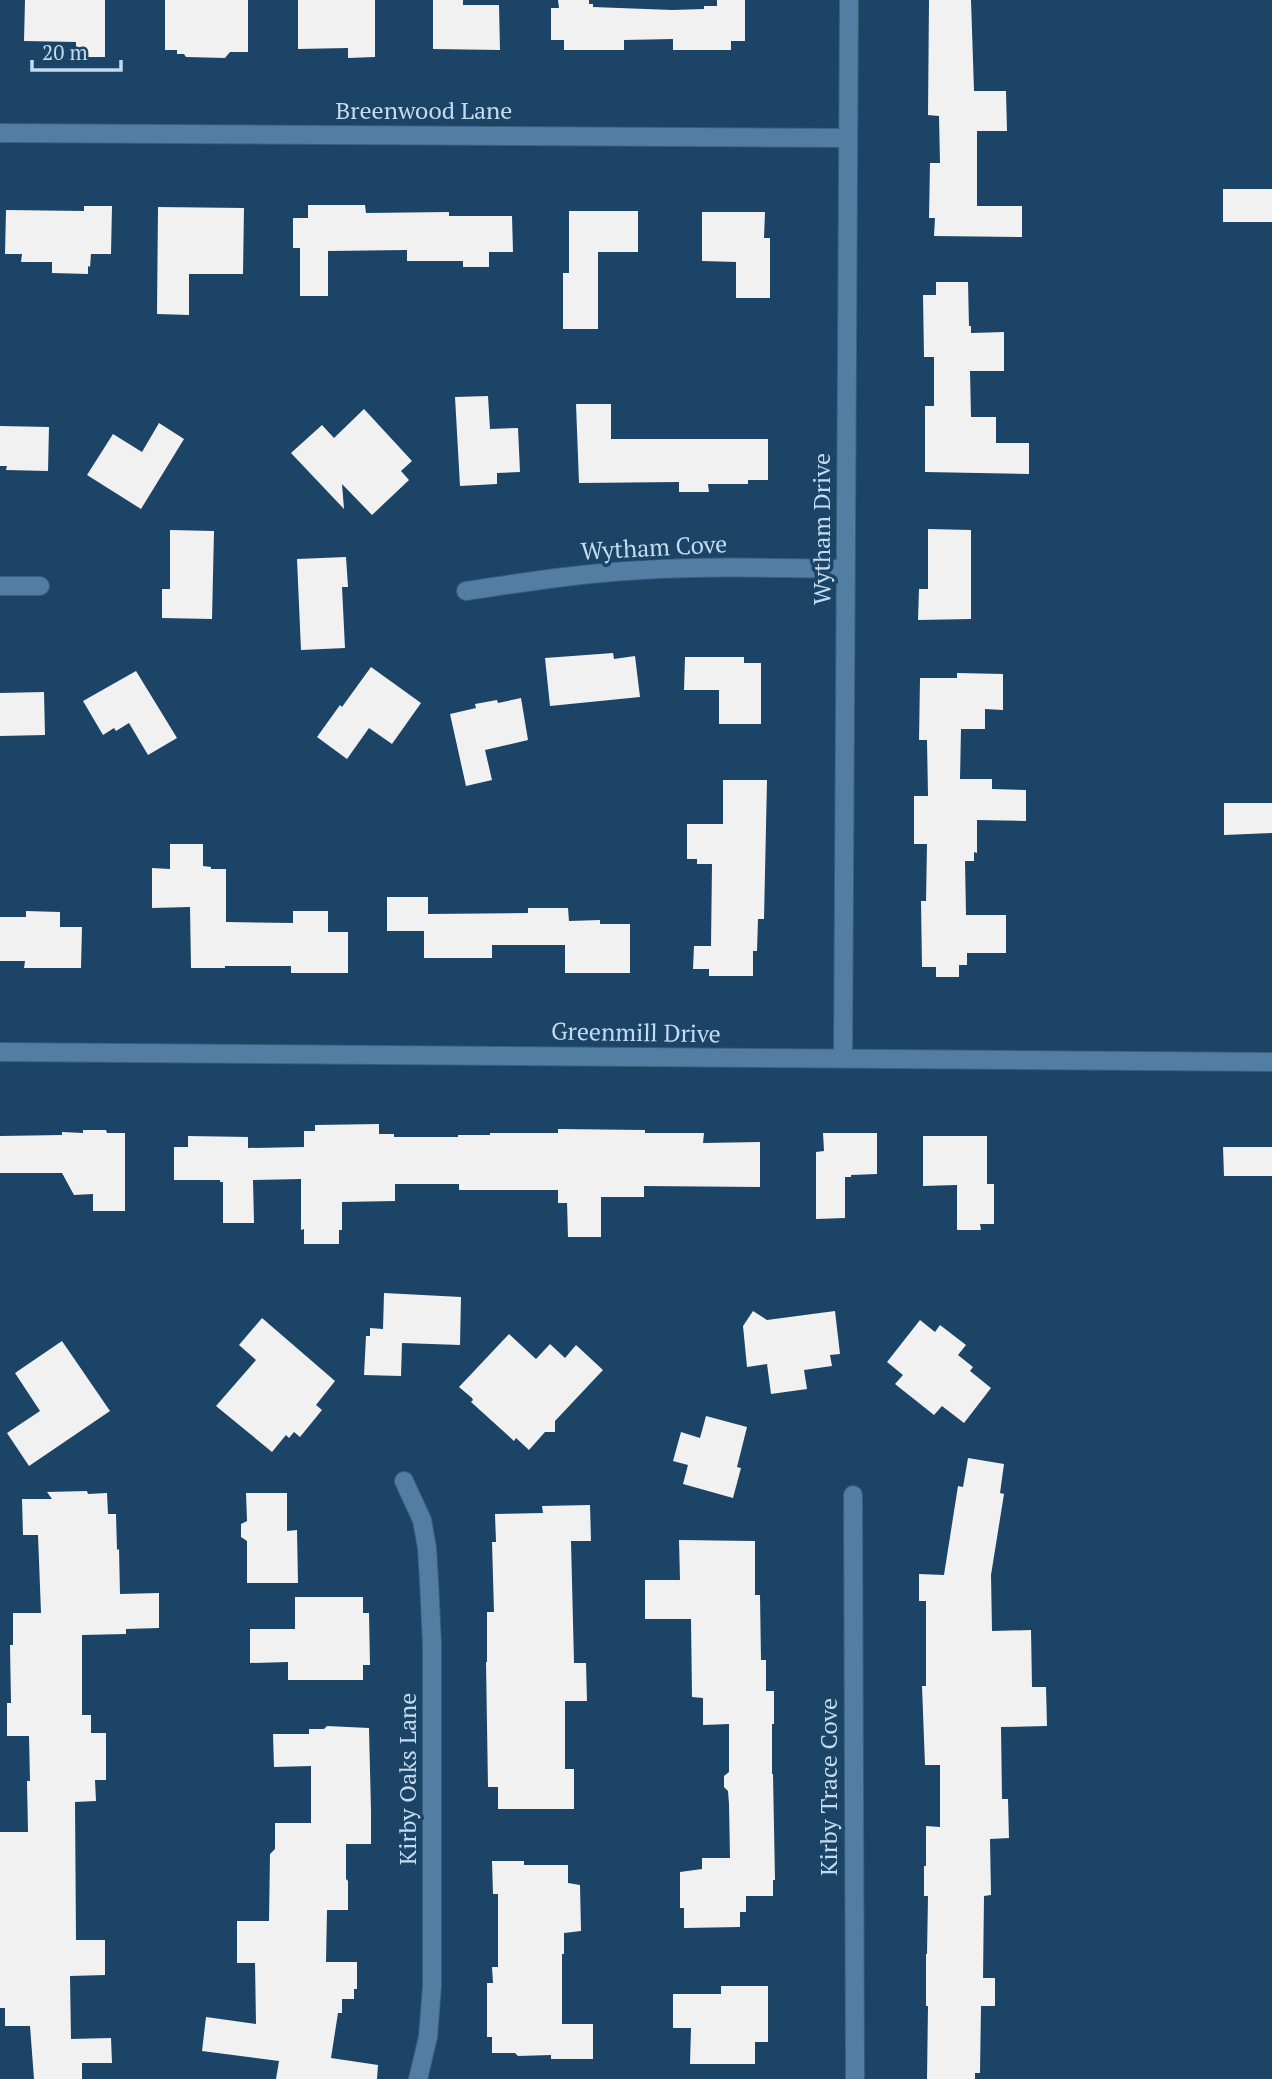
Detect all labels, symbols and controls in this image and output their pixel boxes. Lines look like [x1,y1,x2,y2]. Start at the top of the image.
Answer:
scale bar [32,28,121,72]
text: 20 m [42,38,88,66]
street label: Breenwood Lane [336,94,512,126]
street label: Wytham Drive [805,453,837,605]
street label: Wytham Cove [580,527,728,567]
street label: Greenmill Drive [551,1015,721,1049]
street label: Kirby Oaks Lane [391,1693,423,1865]
street label: Kirby Trace Cove [812,1698,844,1876]

